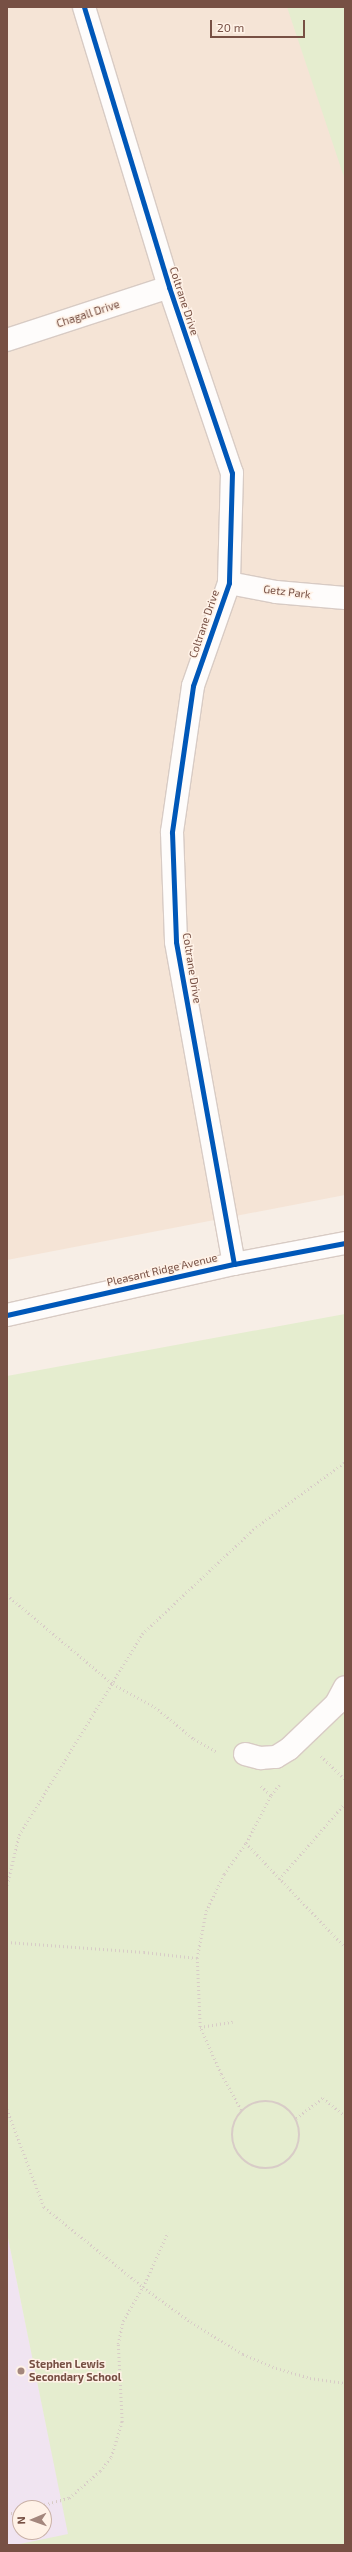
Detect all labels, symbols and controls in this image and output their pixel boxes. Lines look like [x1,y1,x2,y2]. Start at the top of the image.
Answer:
scale bar [212,12,307,38]
text: 20 m [217,20,244,34]
street label: Coltrane Drive [167,265,201,337]
street label: Chagall Drive [55,298,121,330]
street label: Getz Park [263,583,311,601]
street label: Coltrane Drive [186,588,222,660]
street label: Coltrane Drive [180,932,204,1004]
street label: Pleasant Ridge Avenue [105,1251,219,1289]
place label: Stephen Lewis Secondary School [29,2358,122,2384]
marker: Stephen Lewis Secondary School [16,2366,26,2376]
north arrow [12,2500,52,2540]
text: N [14,2516,27,2525]

